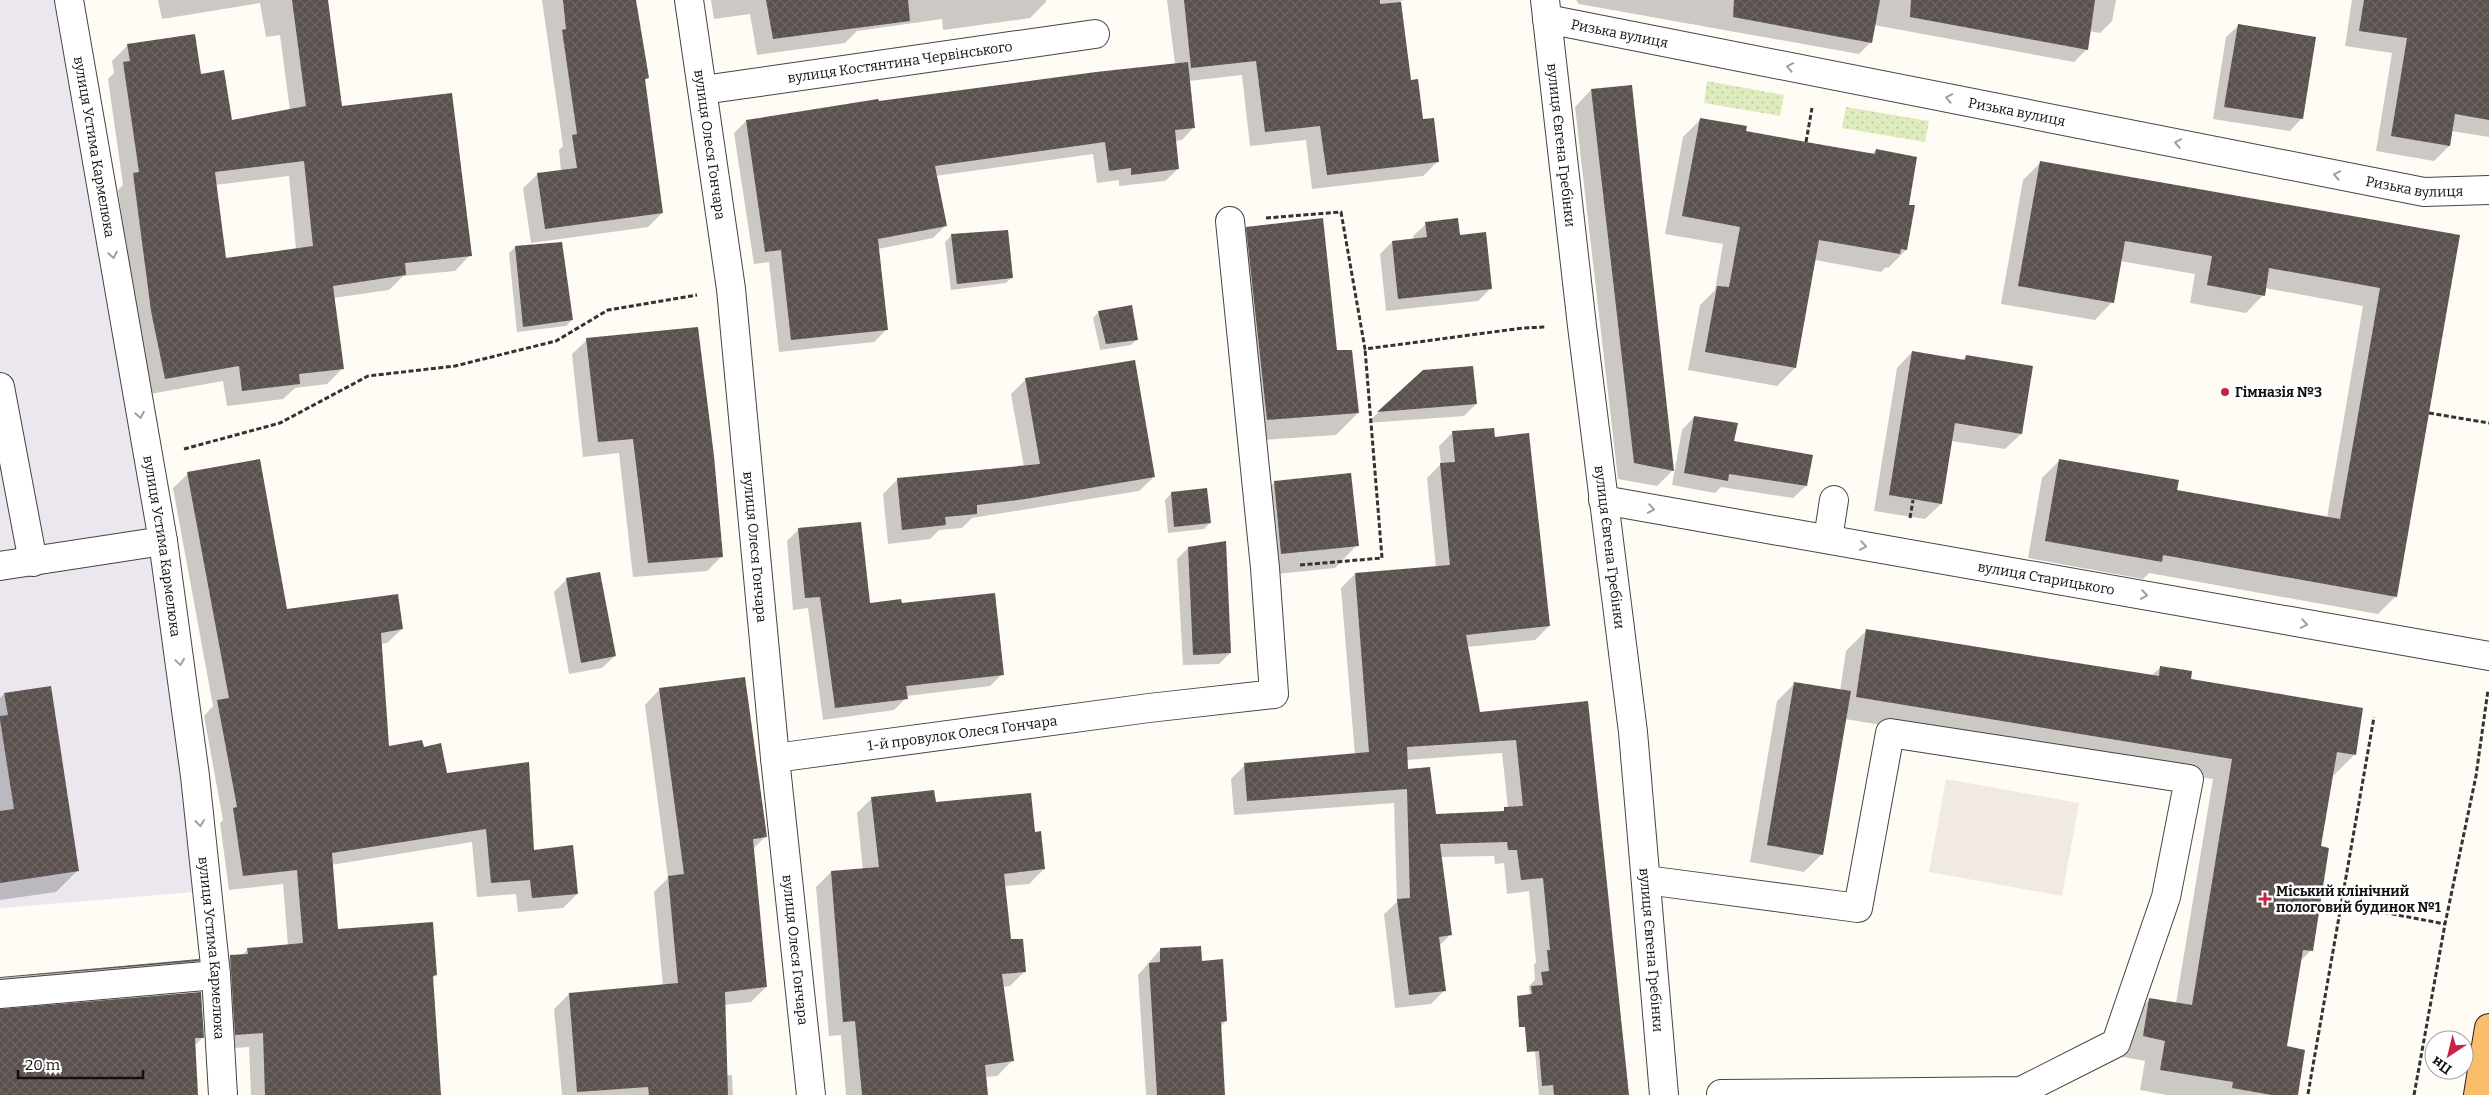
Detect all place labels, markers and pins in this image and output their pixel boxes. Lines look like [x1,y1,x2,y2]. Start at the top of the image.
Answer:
place label: Гімназія №3 [2235,384,2322,401]
marker: Гімназія №3 [2219,386,2231,398]
place label: Міський клінічний пологовий будинок №1 [2276,883,2441,916]
marker: Міський клінічний пологовий будинок №1 [2258,892,2272,906]

